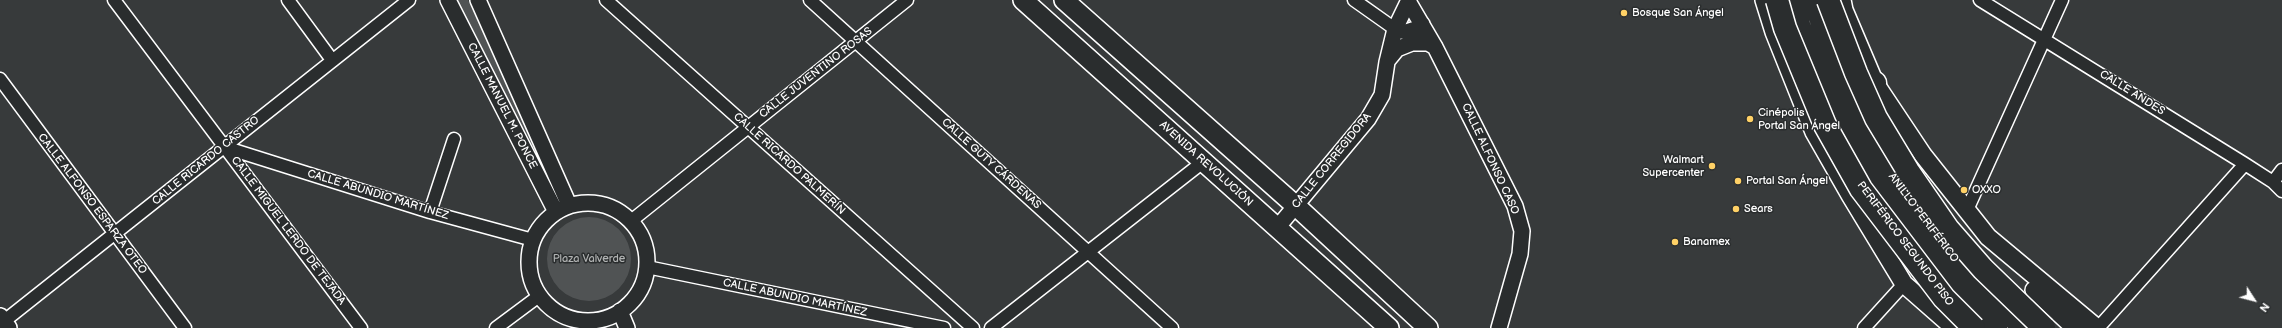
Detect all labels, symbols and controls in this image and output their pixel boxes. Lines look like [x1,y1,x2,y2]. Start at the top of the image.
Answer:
place label: Bosque San Ángel [1632,6,1724,20]
marker: Bosque San Ángel [1619,8,1629,18]
street label: CALLE JUVENTINO ROSAS [757,25,875,121]
street label: CALLE MANUEL M. PONCE [464,41,540,171]
street label: CALLE ANDES [2097,68,2167,118]
street label: CALLE ALFONSO CASO [1458,101,1522,217]
place label: Cinépolis Portal San Ángel [1758,106,1840,132]
street label: CALLE RICARDO PALMERÍN [730,110,848,218]
street label: CALLE CORREGIDORA [1289,111,1375,211]
street label: CALLE RICARDO CASTRO [150,114,262,208]
marker: Cinépolis Portal San Ángel [1745,114,1755,124]
street label: CALLE GUTY CÁRDENAS [939,116,1043,212]
street label: AVENIDA REVOLUCIÓN [1157,119,1255,209]
street label: CALLE ALFONSO ESPARZA OTEO [35,131,149,277]
place label: Walmart Supercenter [1642,153,1704,179]
street label: CALLE MIGUEL LERDO DE TEJADA [228,154,348,308]
marker: Walmart Supercenter [1707,161,1717,171]
street label: CALLE ABUNDIO MARTÍNEZ [306,167,450,223]
street label: ANILLO PERIFÉRICO [1885,171,1961,265]
place label: Portal San Ángel [1746,174,1828,188]
marker: Portal San Ángel [1733,176,1743,186]
street label: PERIFÉRICO SEGUNDO PISO [1854,179,1956,309]
place label: OXXO [1972,183,2001,197]
marker: OXXO [1959,185,1969,195]
place label: Sears [1744,202,1773,216]
marker: Sears [1731,204,1741,214]
place label: Banamex [1683,235,1730,249]
marker: Banamex [1670,237,1680,247]
park label: Plaza Valverde [553,252,625,266]
street label: CALLE ABUNDIO MARTÍNEZ [722,276,868,320]
north arrow [2234,280,2274,320]
text: N [2256,300,2272,315]

